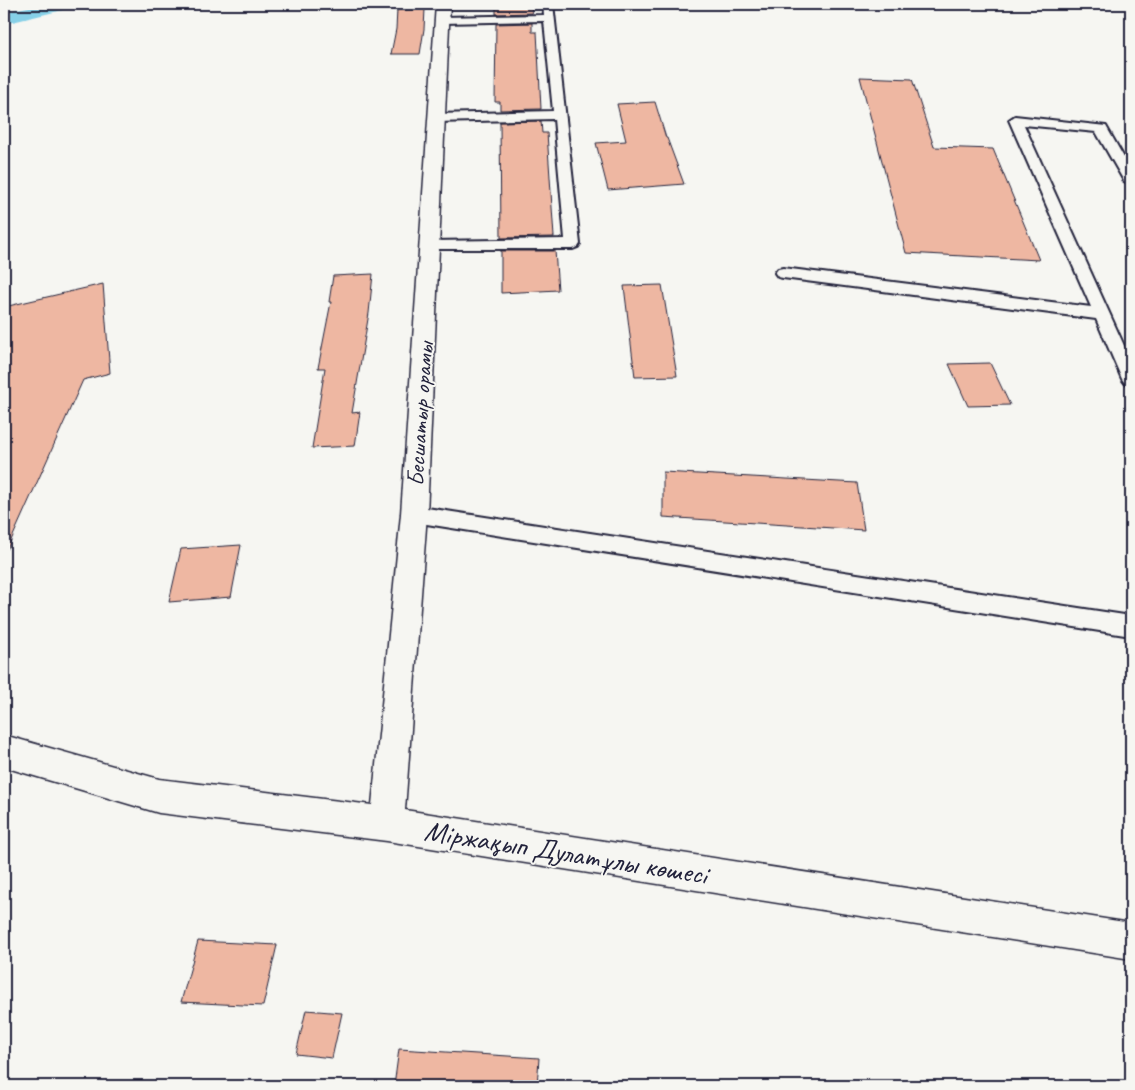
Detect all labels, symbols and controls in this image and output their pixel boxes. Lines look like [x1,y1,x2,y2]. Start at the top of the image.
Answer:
street label: Бесшатыр орамы [400,339,440,487]
street label: Міржақып Дулатұлы көшесі [422,812,714,894]

